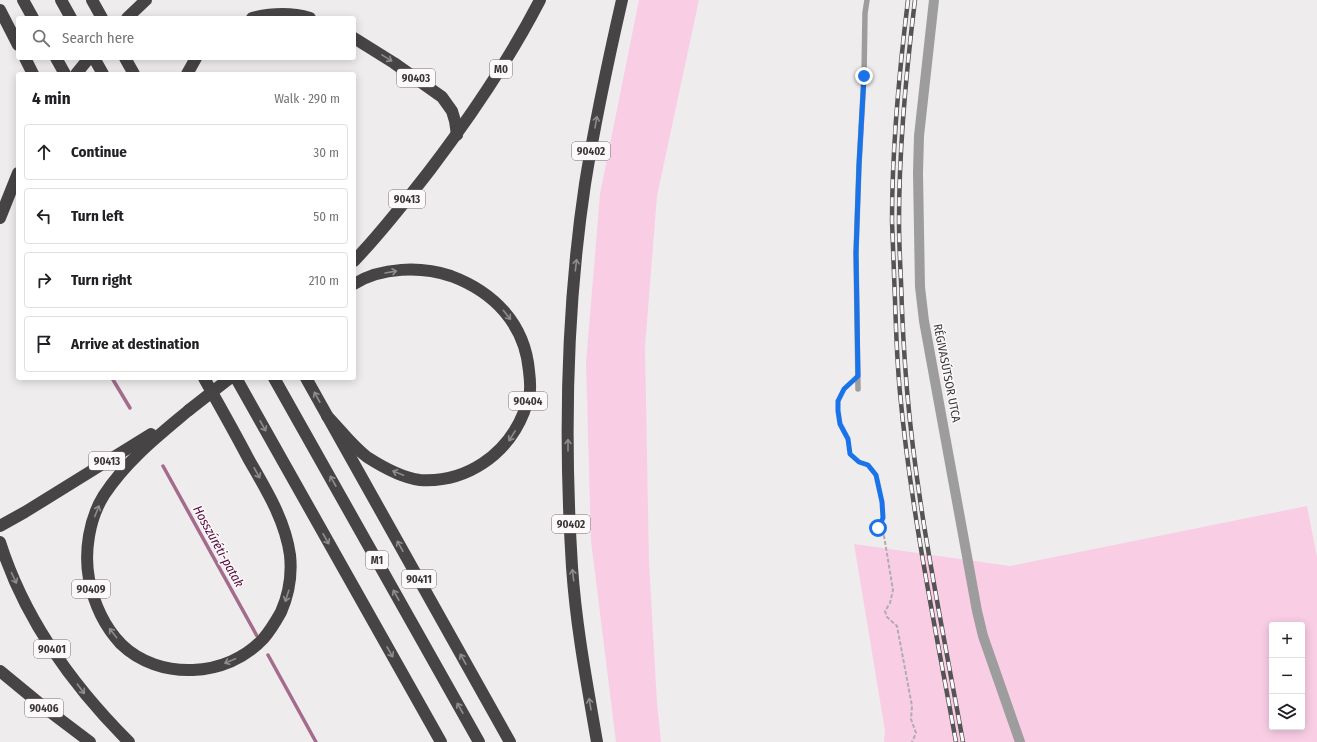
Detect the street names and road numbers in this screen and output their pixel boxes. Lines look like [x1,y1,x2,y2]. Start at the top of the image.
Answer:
road number: M0 [490,60,512,78]
road number: 90403 [397,69,435,87]
road number: 90402 [572,142,610,160]
road number: 90413 [389,190,425,208]
street label: RÉGIVASÚTSOR UTCA [931,322,965,424]
road number: 90404 [509,392,547,410]
road number: 90413 [89,452,125,470]
road number: 90402 [552,515,590,533]
road number: M1 [366,551,388,569]
road number: 90411 [402,570,436,588]
road number: 90409 [72,580,110,598]
road number: 90401 [34,640,70,658]
road number: 90406 [25,699,63,717]

